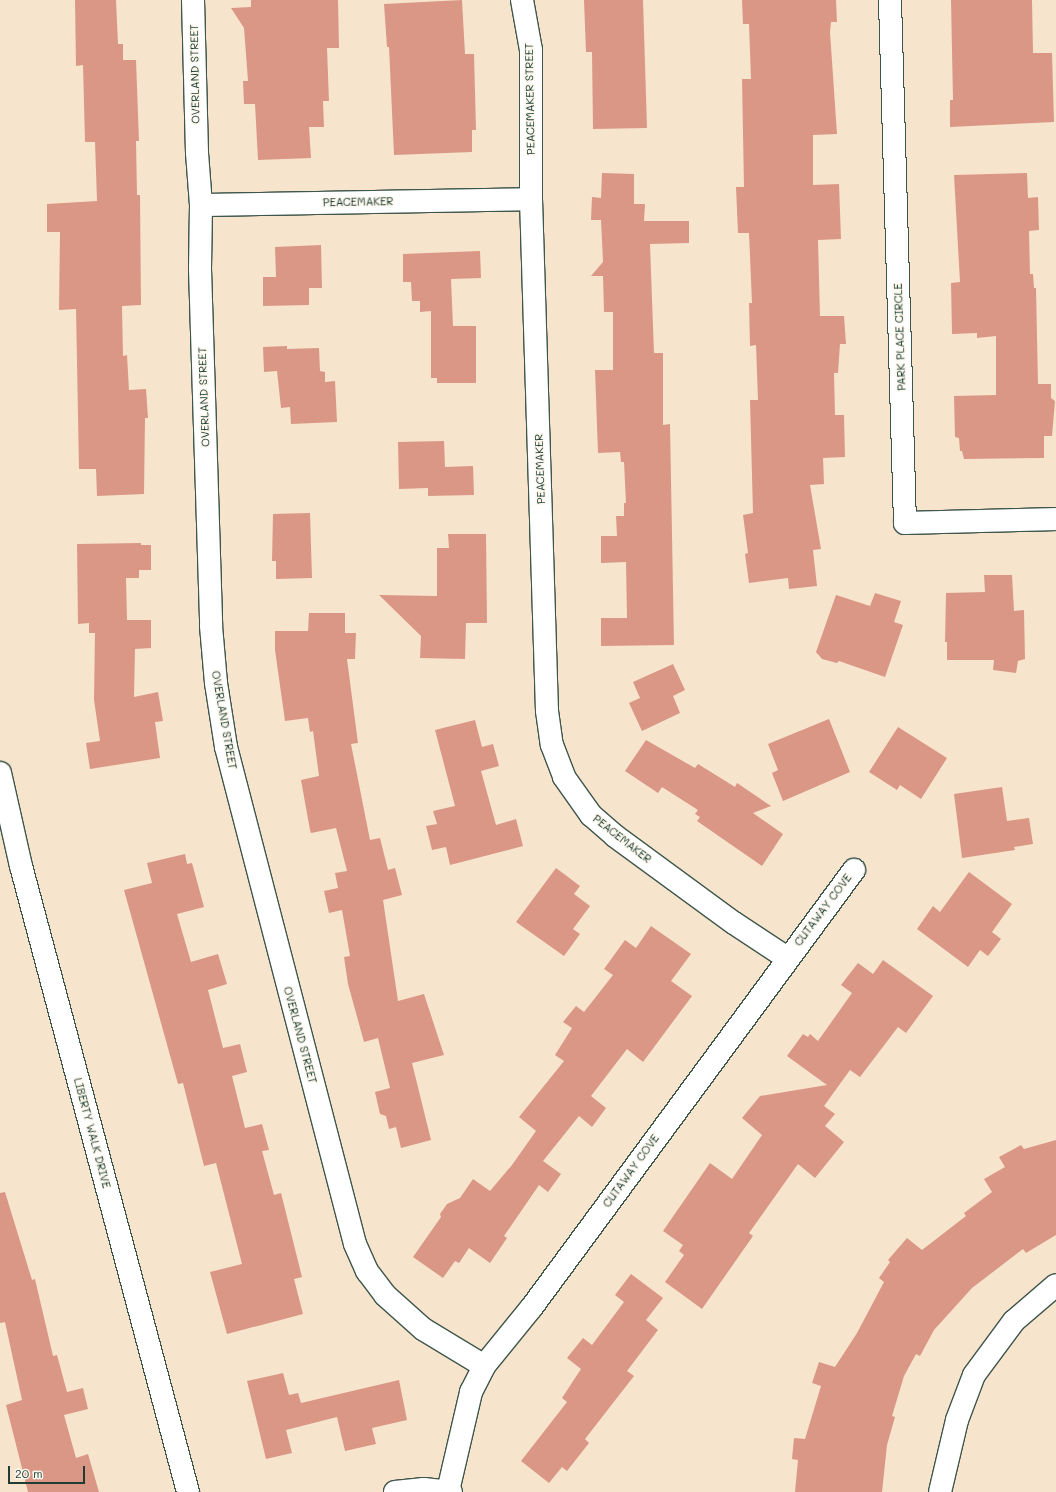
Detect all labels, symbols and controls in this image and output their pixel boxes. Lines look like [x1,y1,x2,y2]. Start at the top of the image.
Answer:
street label: OVERLAND STREET [188,24,202,124]
street label: PEACEMAKER STREET [522,43,538,155]
street label: PEACEMAKER [323,195,393,209]
street label: PARK PLACE CIRCLE [892,283,908,391]
street label: OVERLAND STREET [196,347,212,447]
street label: PEACEMAKER [532,434,548,504]
street label: OVERLAND STREET [209,670,239,770]
street label: PEACEMAKER [590,812,654,866]
street label: CUTAWAY COVE [792,871,854,949]
street label: OVERLAND STREET [281,985,319,1085]
street label: LIBERTY WALK DRIVE [71,1076,113,1190]
street label: CUTAWAY COVE [600,1132,662,1210]
scale bar [10,1458,87,1484]
text: 20 m [15,1465,43,1481]

